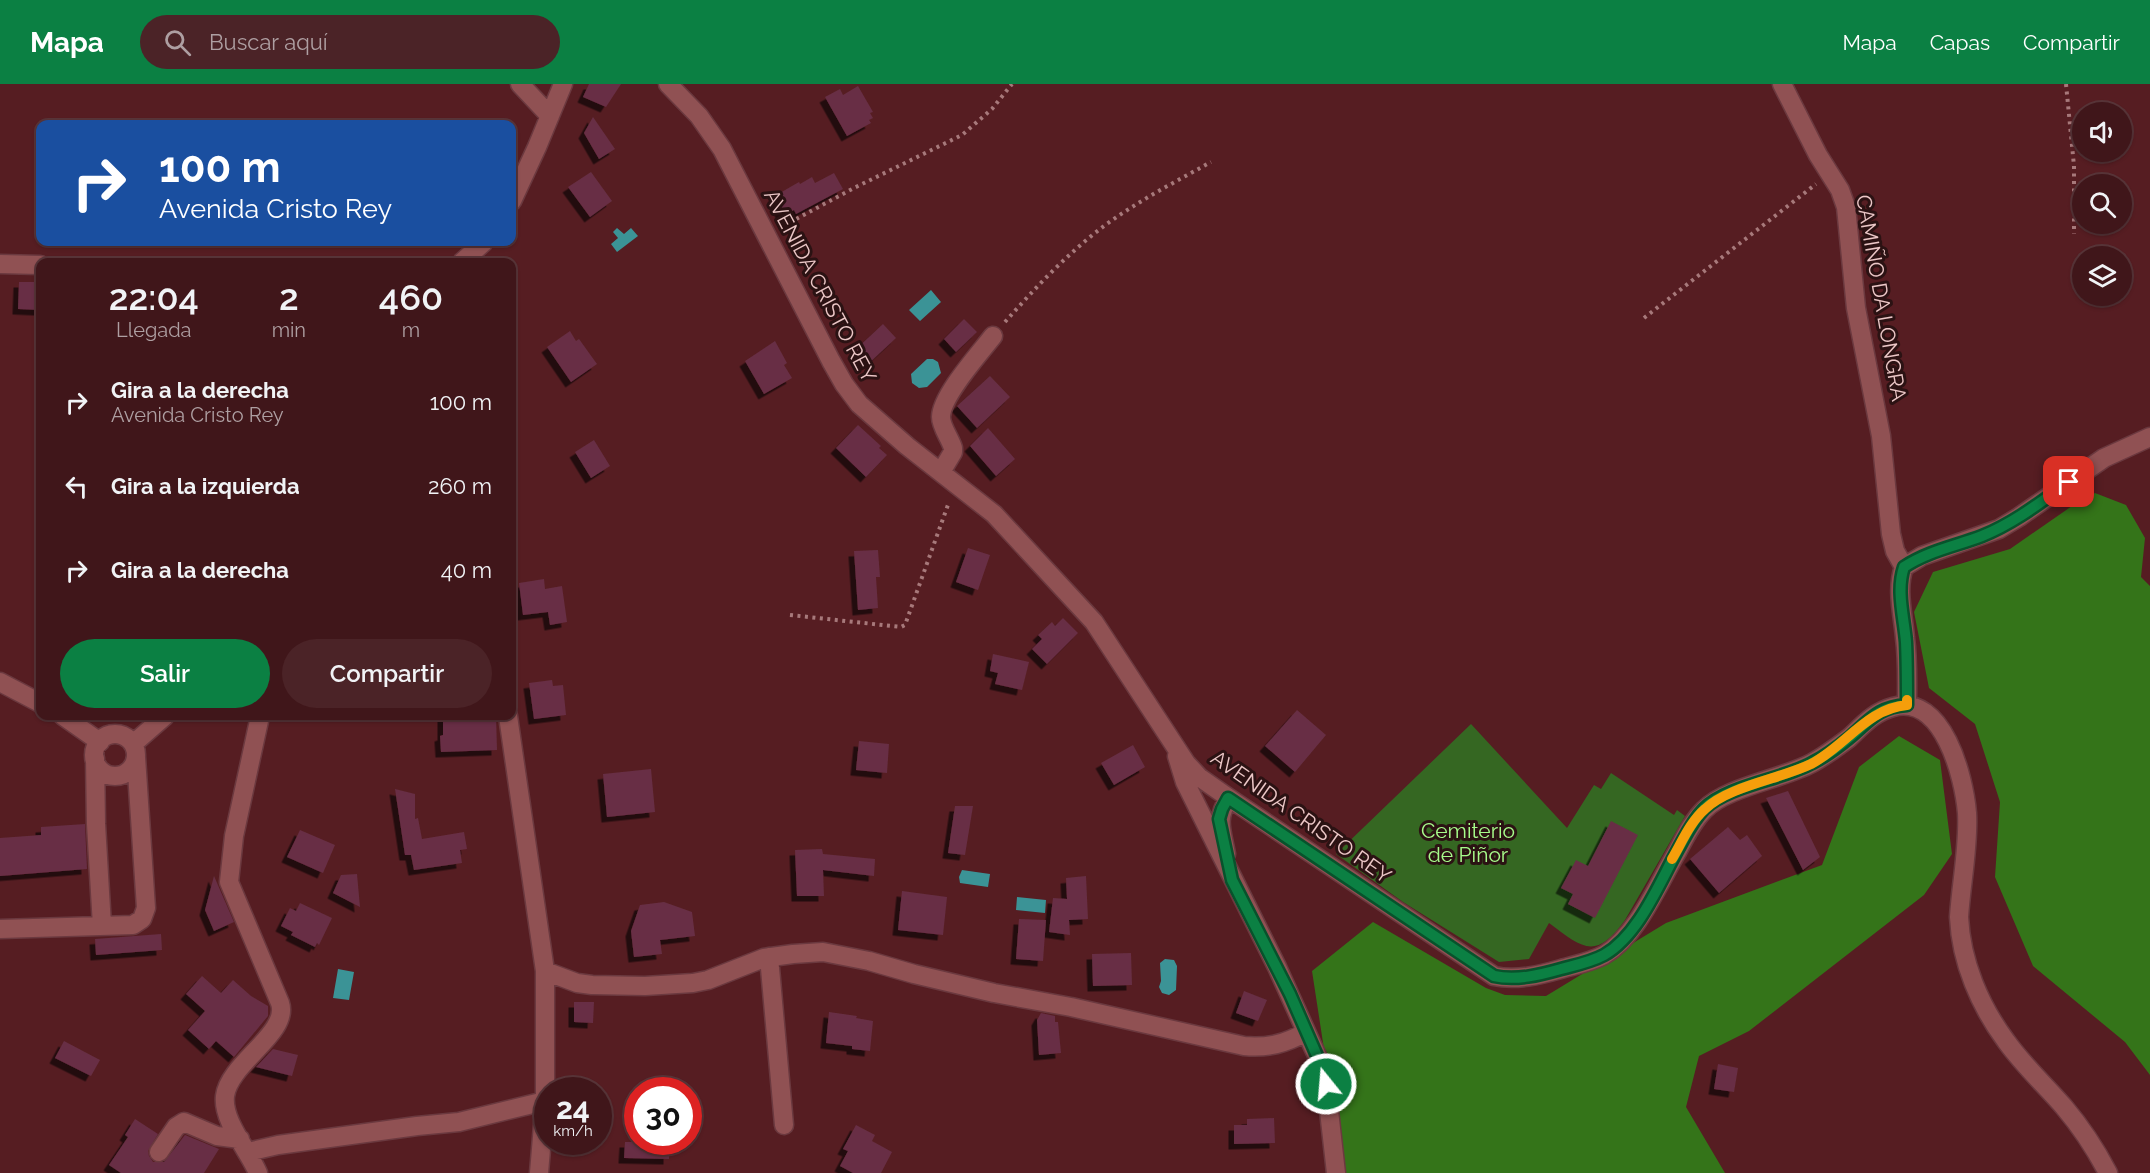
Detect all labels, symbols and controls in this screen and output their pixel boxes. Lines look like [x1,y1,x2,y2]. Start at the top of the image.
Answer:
search box [140,15,560,69]
text: Mapa [30,26,104,59]
icon: search [161,26,194,59]
text: Buscar aquí [209,29,328,55]
text: Mapa [1842,30,1897,55]
text: Capas [1930,30,1990,55]
text: Compartir [2023,30,2120,55]
map controls [2072,102,2132,306]
button: sound [2072,102,2132,162]
text: 100 m [159,143,281,192]
icon: right [60,144,138,222]
button: search [2072,174,2132,234]
street label: AVENIDA CRISTO REY [759,185,882,387]
text: Avenida Cristo Rey [159,193,392,224]
street label: CAMIÑO DA LONGRA [1851,193,1912,403]
button: layers [2072,246,2132,306]
text: 22:04 [109,276,199,318]
text: 2 [279,276,299,318]
text: 460 [379,276,443,318]
text: Llegada [116,318,192,342]
text: min [272,318,306,342]
text: m [402,318,420,342]
text: Gira a la derecha [111,377,289,403]
icon: right [60,386,93,419]
text: 100 m [430,389,492,415]
text: Avenida Cristo Rey [111,403,284,427]
pin [2043,456,2094,507]
icon: arrive [2052,465,2085,498]
icon: left [60,470,93,503]
text: Gira a la izquierda [111,473,300,499]
text: 260 m [428,473,492,499]
icon: right [60,554,93,587]
text: Gira a la derecha [111,557,289,583]
text: 40 m [441,557,492,583]
button: Salir [60,639,270,708]
button: Compartir [282,639,492,708]
street label: AVENIDA CRISTO REY [1206,745,1397,889]
park label: Cemiterio de Piñor [1421,818,1515,867]
position arrow [1294,1052,1358,1116]
speed limit sign: 30 [624,1077,702,1155]
text: 24 [556,1091,590,1126]
text: km/h [553,1122,593,1140]

